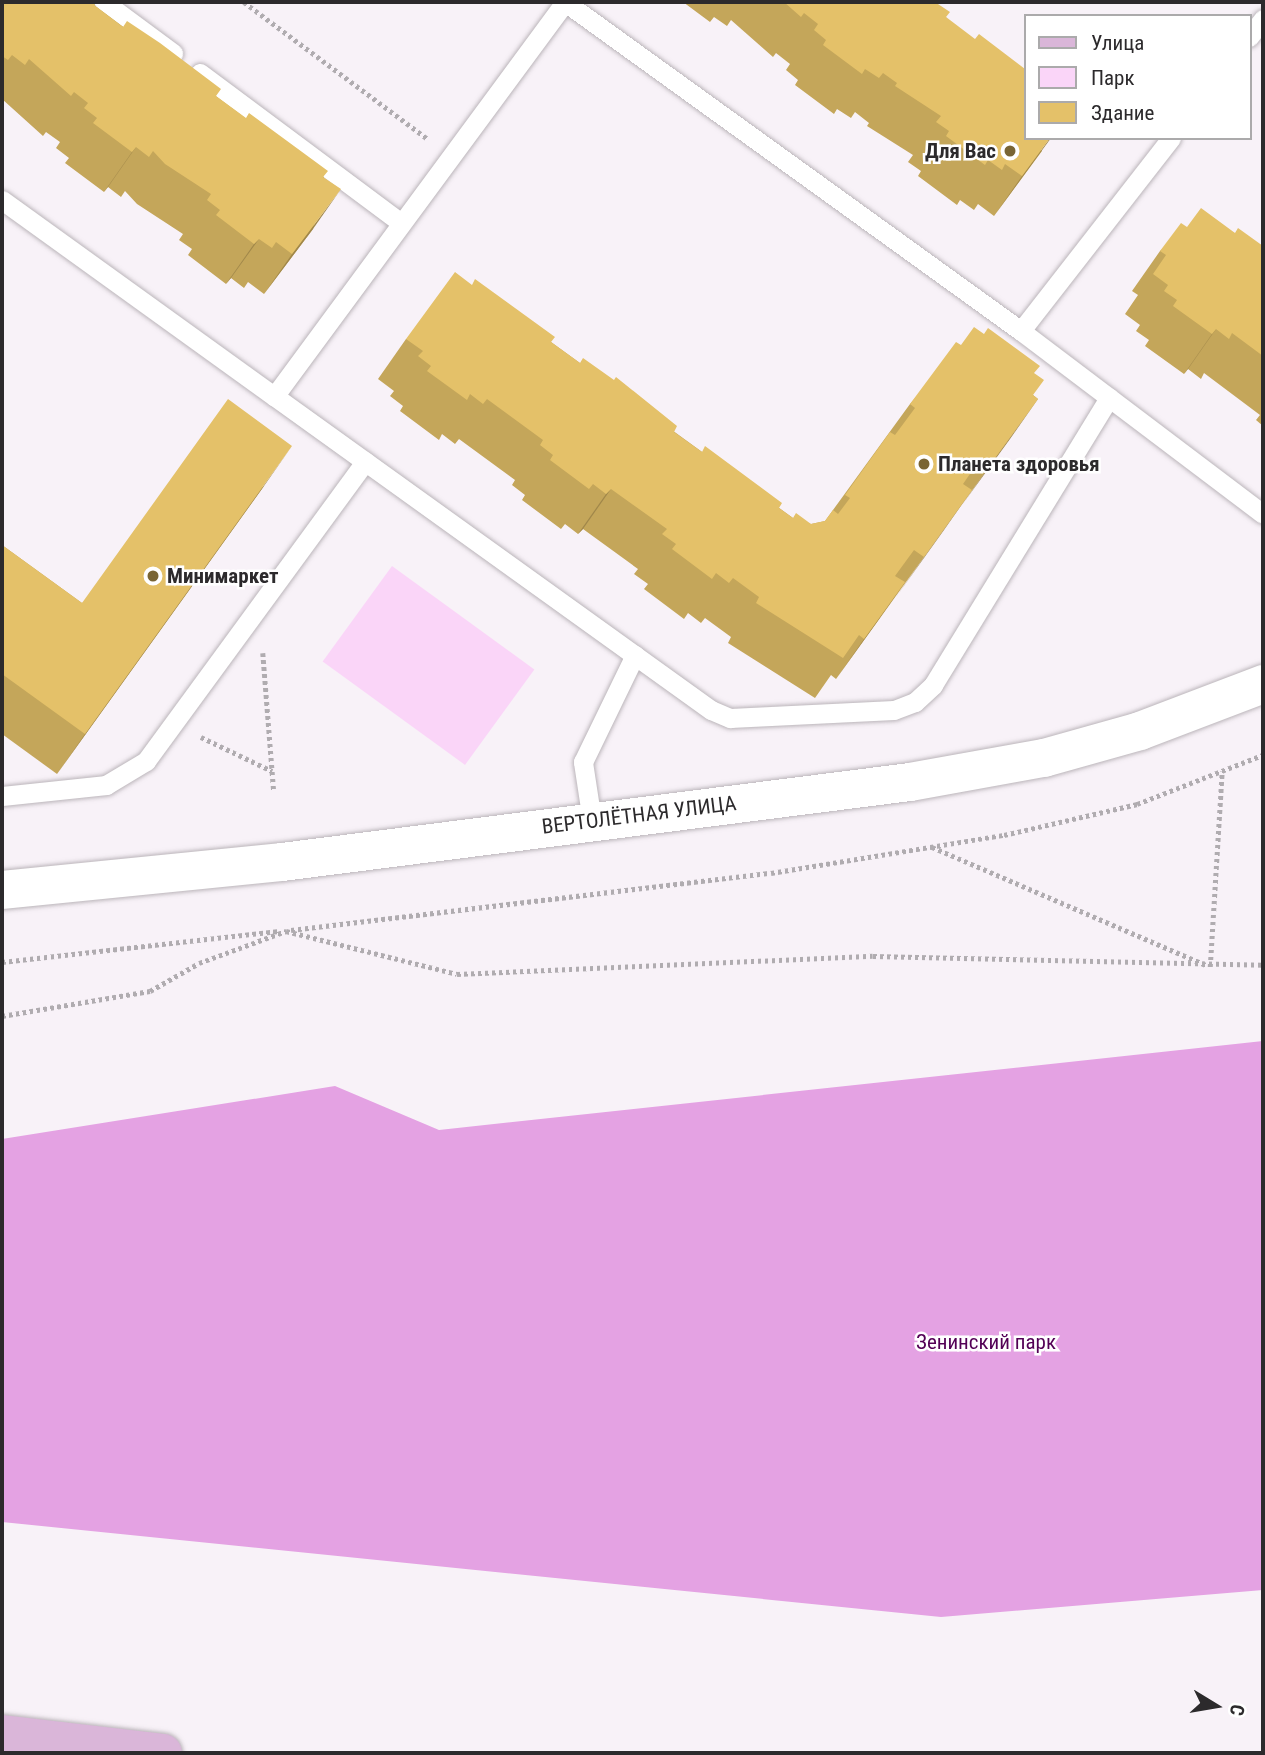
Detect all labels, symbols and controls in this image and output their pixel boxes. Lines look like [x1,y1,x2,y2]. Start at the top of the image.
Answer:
legend [1024,14,1251,140]
text: Улица [1091,31,1144,55]
text: Парк [1091,66,1135,90]
text: Здание [1091,101,1154,125]
place label: Для Вас [925,138,996,164]
marker: Для Вас [1002,143,1018,159]
place label: Планета здоровья [938,451,1100,477]
marker: Планета здоровья [916,456,932,472]
place label: Минимаркет [167,563,279,589]
marker: Минимаркет [145,568,161,584]
street label: ВЕРТОЛЁТНАЯ УЛИЦА [540,791,738,839]
park label: Зенинский парк [916,1329,1056,1355]
north arrow [1181,1671,1251,1741]
text: С [1225,1703,1249,1718]

